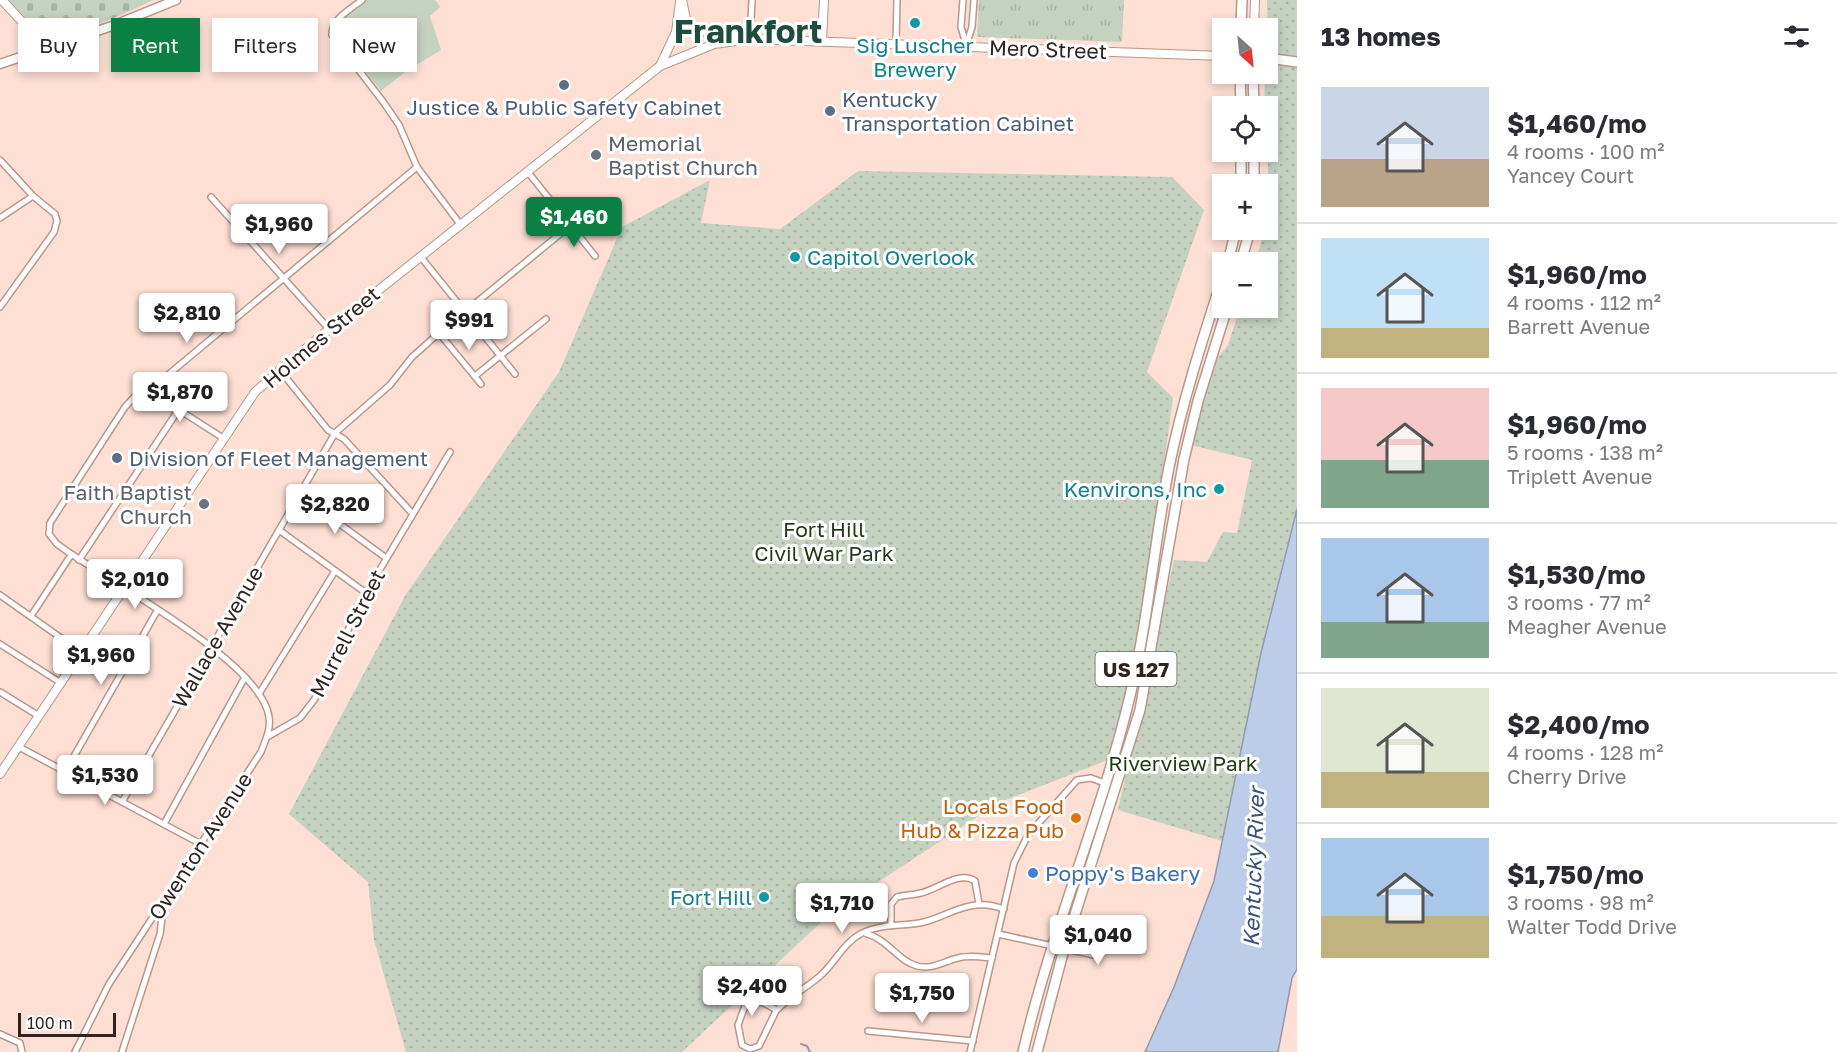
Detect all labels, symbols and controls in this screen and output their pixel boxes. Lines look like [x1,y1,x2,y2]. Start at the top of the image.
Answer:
district label: Frankfort [674,11,822,50]
marker: Sig Luscher Brewery [908,16,922,30]
chip: Buy [18,18,99,72]
chip: Rent [111,18,200,72]
chip: Filters [212,18,318,72]
chip: New [330,18,417,72]
north arrow [1212,18,1278,84]
map controls [1212,18,1278,318]
icon: filters [1780,20,1813,53]
text: 13 homes [1321,21,1441,52]
place label: Sig Luscher Brewery [856,32,974,82]
street label: Mero Street [988,34,1108,64]
marker: Justice & Public Safety Cabinet [557,78,571,92]
place label: Kentucky Transportation Cabinet [842,86,1074,136]
place label: Justice & Public Safety Cabinet [406,94,722,120]
button: locate [1212,96,1278,162]
marker: Kentucky Transportation Cabinet [823,104,837,118]
text: $1,460/mo [1507,108,1647,139]
icon: home [1369,111,1441,183]
place label: Memorial Baptist Church [608,130,758,180]
text: 4 rooms · 100 m² [1507,139,1665,163]
marker: Memorial Baptist Church [589,148,603,162]
text: Yancey Court [1507,163,1634,187]
button: + [1212,174,1278,240]
pin: $1,460 [525,197,623,248]
pin: $1,960 [230,204,328,255]
text: $1,460 [540,204,608,228]
text: $1,960 [245,211,313,235]
place label: Capitol Overlook [807,244,976,270]
marker: Capitol Overlook [788,250,802,264]
button: − [1212,252,1278,318]
text: $1,960/mo [1507,259,1647,290]
icon: home [1369,262,1441,334]
street label: Holmes Street [257,281,385,393]
text: 4 rooms · 112 m² [1507,290,1661,314]
pin: $2,810 [138,293,236,344]
text: $2,810 [153,300,221,324]
pin: $991 [433,300,505,351]
text: $991 [444,307,494,331]
text: Barrett Avenue [1507,314,1650,338]
pin: $1,870 [131,372,229,423]
text: $1,870 [147,379,213,403]
text: $1,960/mo [1507,409,1647,440]
icon: home [1369,412,1441,484]
text: 5 rooms · 138 m² [1507,440,1663,464]
place label: Division of Fleet Management [129,445,428,471]
marker: Division of Fleet Management [110,451,124,465]
text: Triplett Avenue [1507,464,1652,488]
place label: Kenvirons, Inc [1064,476,1207,502]
place label: Faith Baptist Church [63,479,192,529]
marker: Kenvirons, Inc [1212,482,1226,496]
pin: $2,820 [286,484,384,535]
text: $2,820 [300,491,370,515]
marker: Faith Baptist Church [197,497,211,511]
park label: Fort Hill Civil War Park [754,516,894,566]
pin: $2,010 [86,559,184,610]
text: $1,530/mo [1507,559,1646,590]
street label: Wallace Avenue [166,561,268,713]
icon: home [1369,562,1441,634]
street label: Murrell Street [304,565,390,701]
text: $2,010 [101,566,169,590]
text: 3 rooms · 77 m² [1507,590,1651,614]
text: Meagher Avenue [1507,614,1667,638]
pin: $1,960 [52,635,150,686]
text: $1,960 [67,642,135,666]
road number: US 127 [1096,652,1176,686]
text: $2,400/mo [1507,709,1649,740]
icon: home [1369,712,1441,784]
text: 4 rooms · 128 m² [1507,740,1664,764]
park label: Riverview Park [1108,750,1258,776]
pin: $1,530 [56,755,154,806]
text: $1,530 [71,762,139,786]
text: Cherry Drive [1507,764,1626,788]
street label: Owenton Avenue [143,767,257,925]
water label: Kentucky River [1237,783,1269,947]
place label: Locals Food Hub & Pizza Pub [900,793,1064,843]
marker: Locals Food Hub & Pizza Pub [1069,811,1083,825]
text: $1,750/mo [1507,859,1644,890]
place label: Poppy's Bakery [1045,860,1201,886]
icon: home [1369,862,1441,934]
marker: Poppy's Bakery [1026,866,1040,880]
pin: $1,710 [793,883,891,934]
place label: Fort Hill [670,884,752,910]
marker: Fort Hill [757,890,771,904]
text: $1,710 [810,890,874,914]
text: 3 rooms · 98 m² [1507,890,1654,914]
text: Walter Todd Drive [1507,914,1677,938]
pin: $1,040 [1049,915,1147,966]
text: $1,040 [1064,922,1132,946]
pin: $2,400 [703,966,801,1017]
text: $2,400 [717,973,787,997]
pin: $1,750 [873,973,971,1024]
text: $1,750 [889,980,955,1004]
scale bar [18,1010,116,1038]
text: 100 m [27,1013,73,1033]

